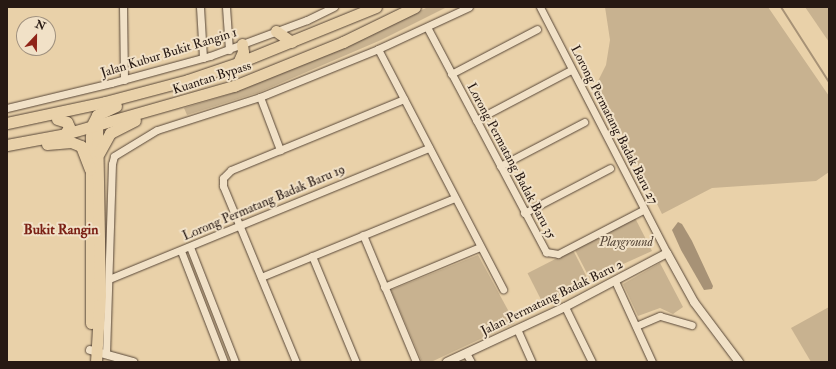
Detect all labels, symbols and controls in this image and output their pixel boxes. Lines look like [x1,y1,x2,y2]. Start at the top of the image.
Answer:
north arrow [16,16,56,56]
text: N [33,17,47,33]
street label: Jalan Kubur Bukit Rangin 1 [99,25,239,81]
street label: Lorong Permatang Badak Baru 27 [567,43,661,207]
street label: Kuantan Bypass [171,58,253,98]
street label: Lorong Permatang Badak Baru 35 [463,80,559,242]
street label: Lorong Permatang Badak Baru 19 [180,162,348,244]
district label: Bukit Rangin [23,222,99,238]
park label: Playground [599,234,653,250]
street label: Jalan Permatang Badak Baru 2 [478,257,626,339]

